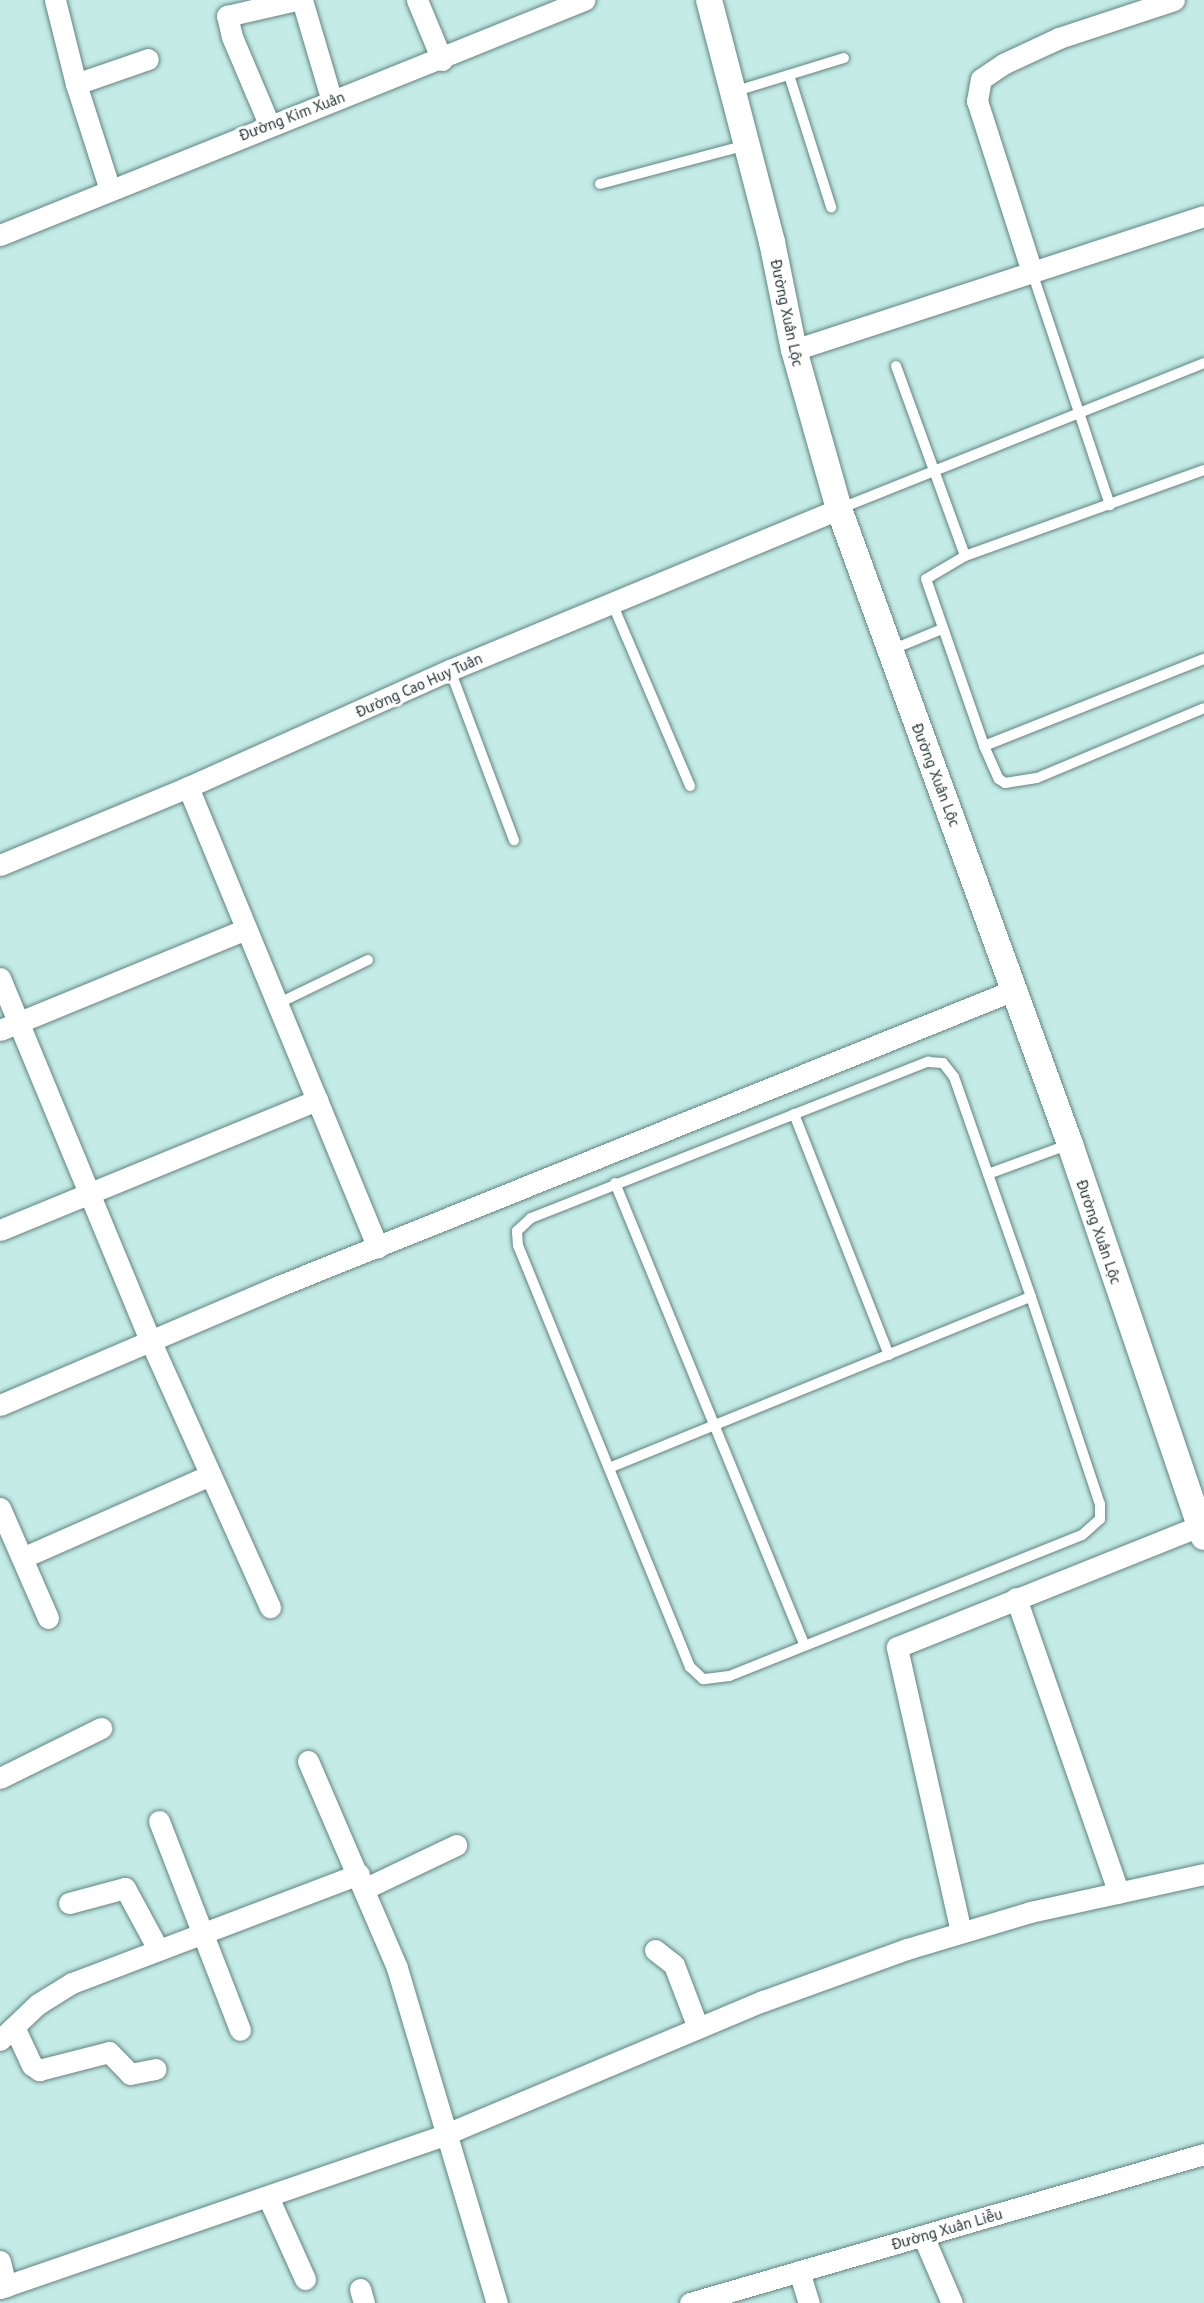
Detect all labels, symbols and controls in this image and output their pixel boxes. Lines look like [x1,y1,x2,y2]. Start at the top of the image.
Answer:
street label: Đường Kim Xuân [237,88,347,144]
street label: Đường Xuân Lộc [767,258,807,368]
street label: Đường Cao Huy Tuân [353,649,485,721]
street label: Đường Xuân Lộc [908,721,964,829]
street label: Đường Xuân Lộc [1073,1177,1125,1287]
street label: Đường Xuân Liễu [889,2205,1005,2253]

